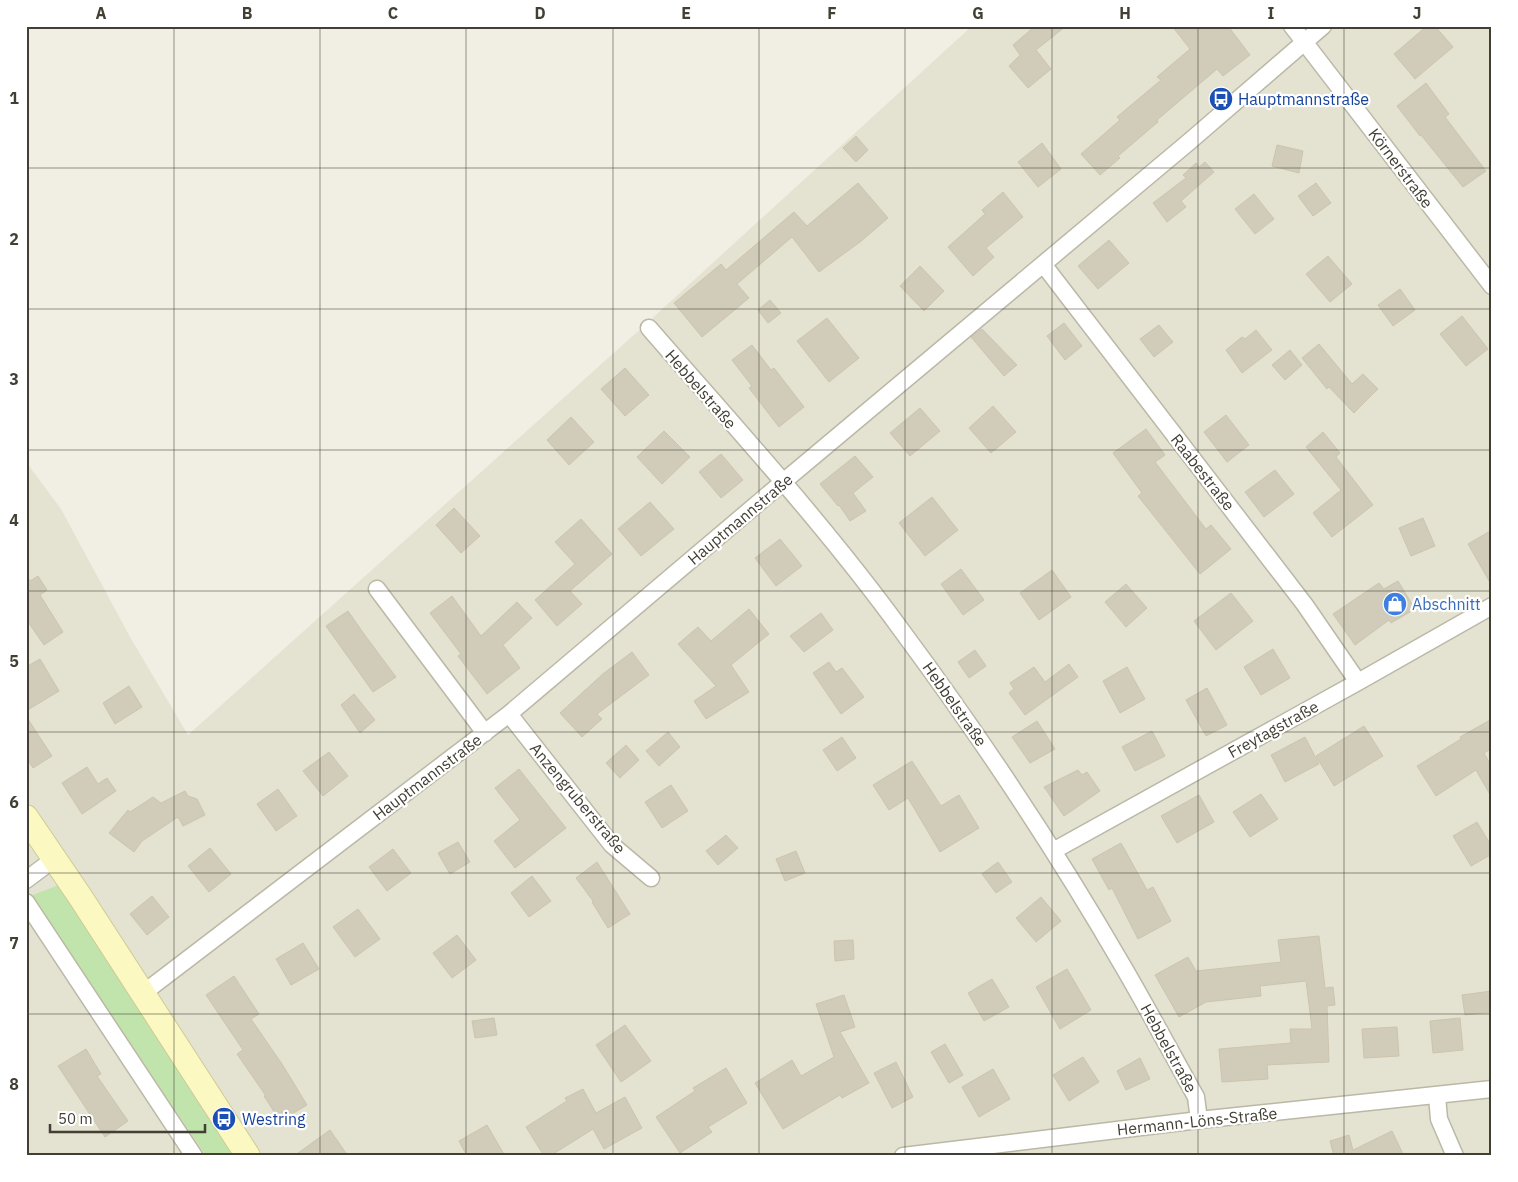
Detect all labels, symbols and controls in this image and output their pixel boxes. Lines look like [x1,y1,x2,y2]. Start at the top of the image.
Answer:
text: A [96,3,107,23]
text: B [242,3,253,23]
text: C [388,3,398,23]
text: D [534,3,546,23]
text: E [681,3,691,23]
text: F [827,3,837,23]
text: G [972,3,984,23]
text: H [1119,3,1131,23]
text: I [1268,3,1275,23]
text: J [1413,3,1421,23]
bus stop icon: Hauptmannstraße [1208,86,1234,112]
text: 1 [9,88,19,108]
place label: Hauptmannstraße [1238,89,1369,109]
street label: Körnerstraße [1364,124,1438,212]
text: 2 [9,229,19,249]
street label: Hebbelstraße [661,345,741,433]
text: 3 [9,369,19,389]
street label: Raabestraße [1167,430,1239,515]
street label: Hauptmannstraße [683,469,797,569]
text: 4 [9,510,19,530]
shop icon: Abschnitt [1382,591,1408,617]
place label: Abschnitt [1412,594,1481,614]
text: 5 [9,651,19,671]
street label: Hebbelstraße [919,658,992,750]
street label: Freytagstraße [1224,696,1322,762]
street label: Hauptmannstraße [369,729,486,824]
street label: Anzengruberstraße [526,739,630,858]
text: 6 [9,792,19,812]
text: 7 [9,933,19,953]
street label: Hebbelstraße [1136,1000,1202,1096]
text: 8 [9,1074,19,1094]
scale bar [50,1102,205,1134]
street label: Hermann-Löns-Straße [1116,1103,1278,1139]
bus stop icon: Westring [211,1106,237,1132]
text: 50 m [58,1109,93,1128]
place label: Westring [242,1109,306,1129]

